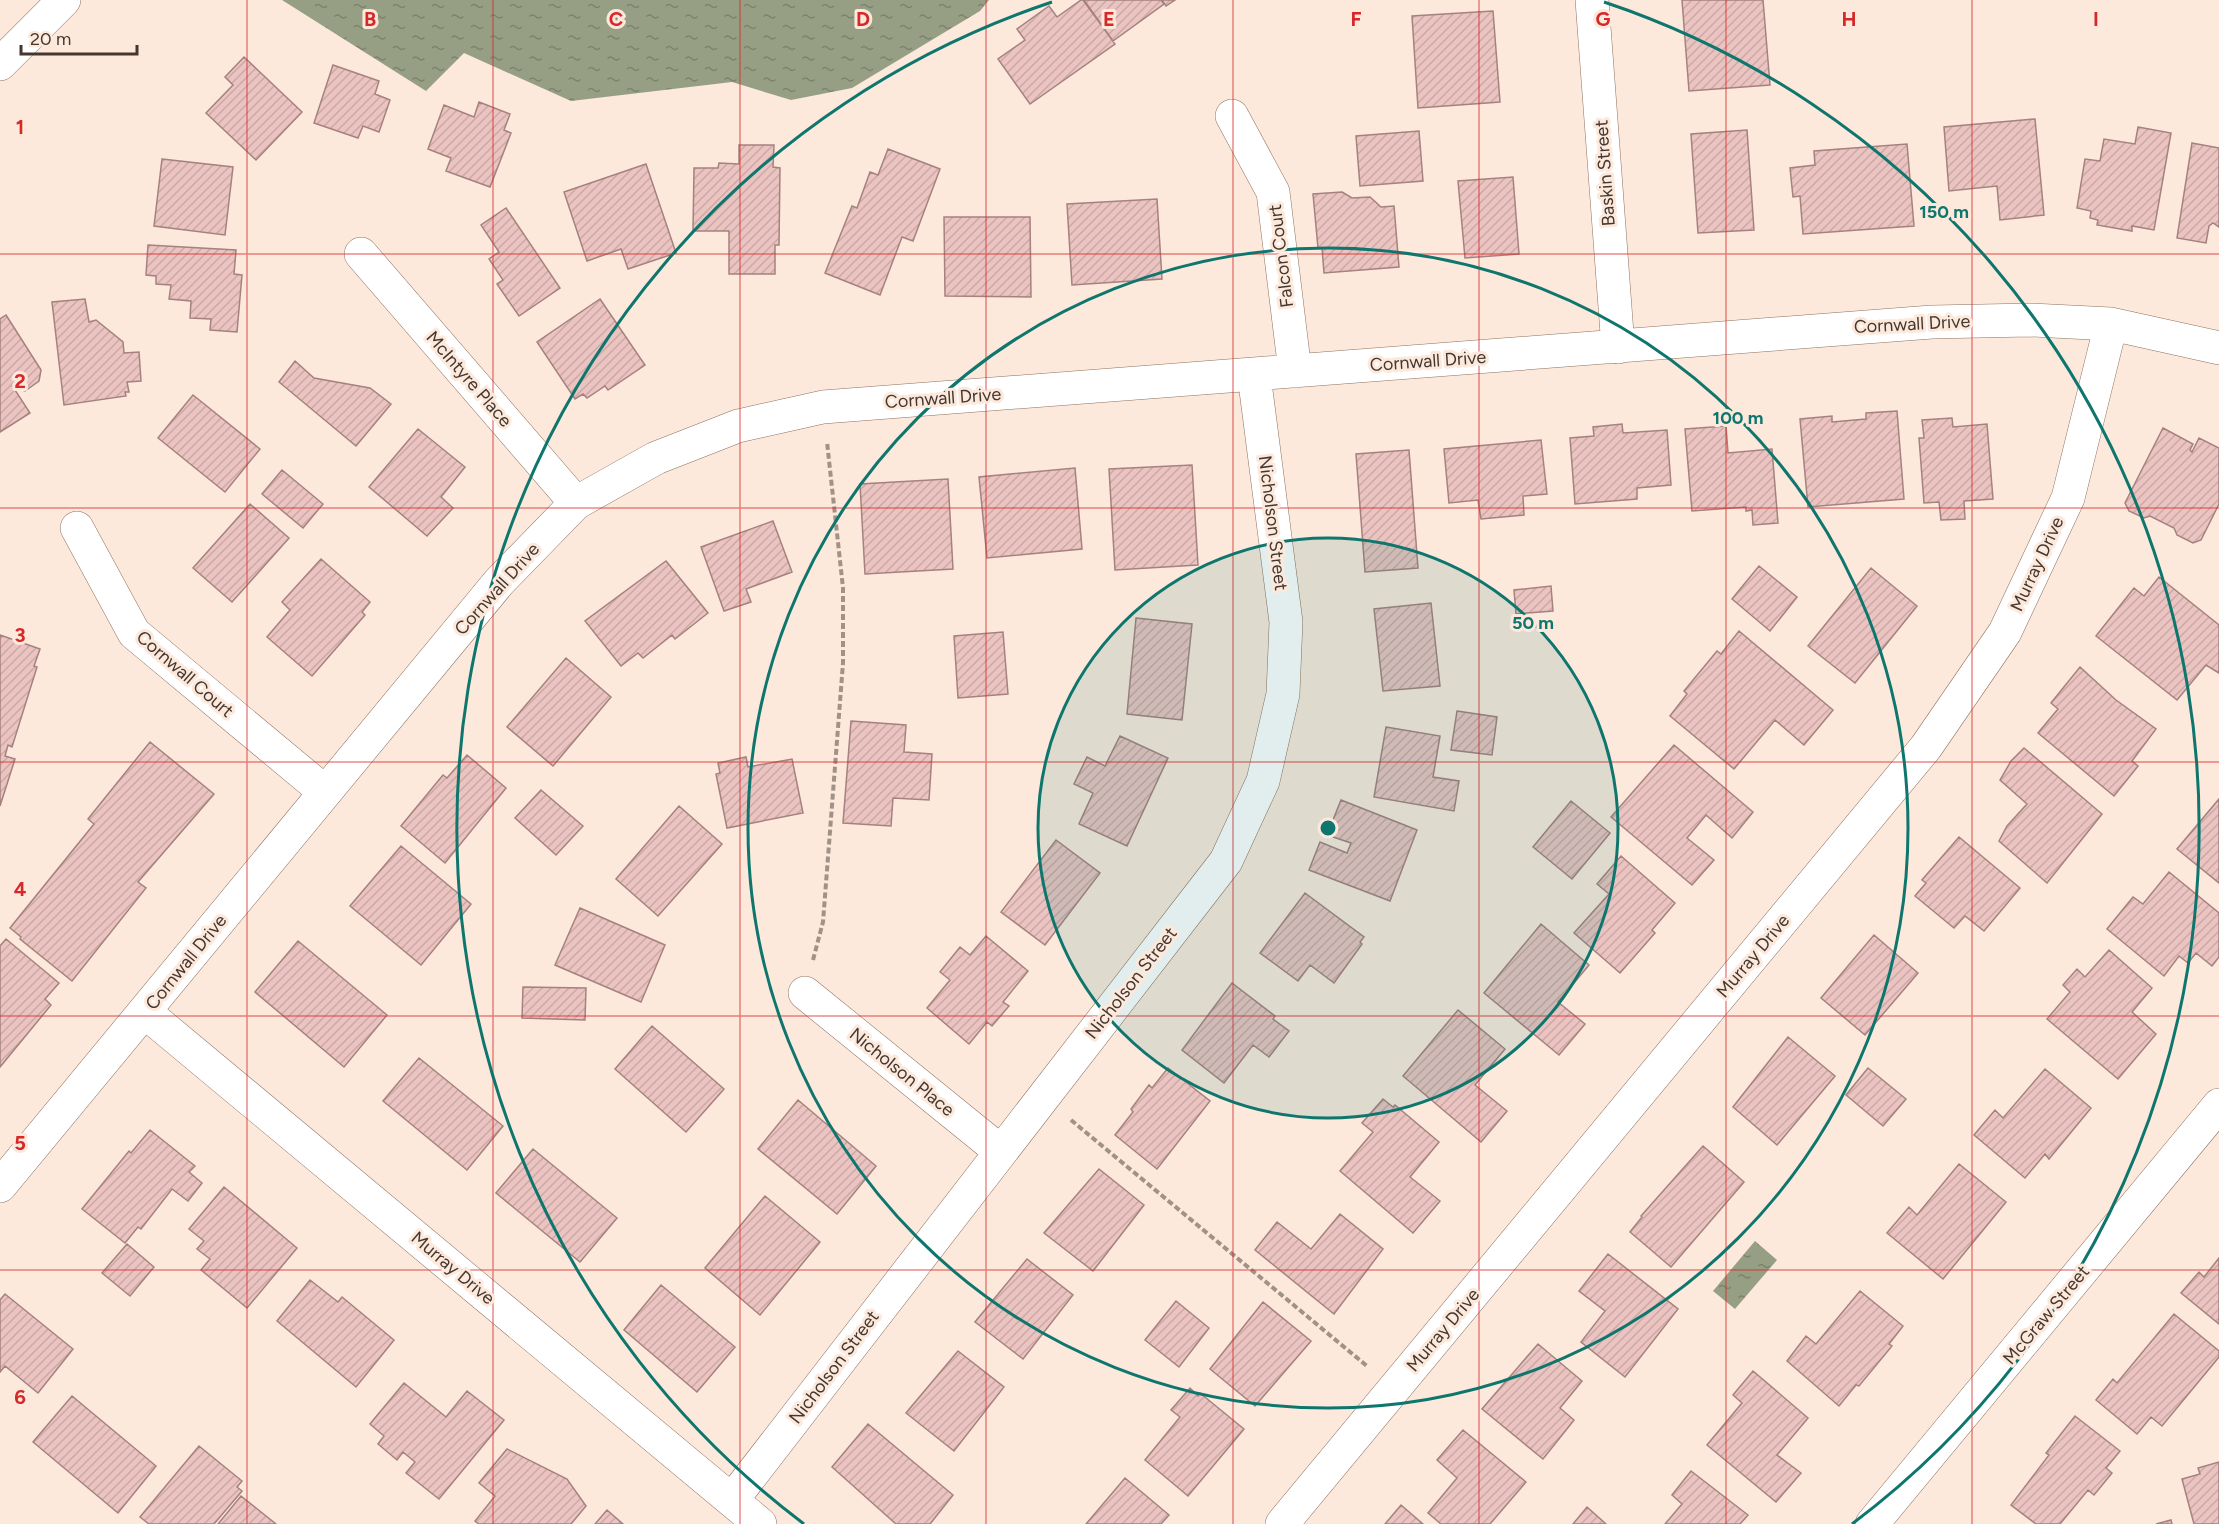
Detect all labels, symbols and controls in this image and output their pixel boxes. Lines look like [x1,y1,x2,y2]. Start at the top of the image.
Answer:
text: B [364,7,376,31]
text: C [609,7,623,31]
text: D [856,7,870,31]
text: E [1103,7,1115,31]
text: F [1350,7,1362,31]
text: G [1596,7,1611,31]
text: H [1842,7,1857,31]
text: I [2093,7,2099,31]
scale bar [21,18,136,56]
text: 20 m [30,28,71,50]
text: 1 [16,115,24,139]
street label: Baskin Street [1590,119,1620,227]
text: 150 m [1919,201,1969,223]
street label: Falcon Court [1264,203,1298,309]
street label: Cornwall Drive [1853,310,1971,338]
street label: McIntyre Place [421,327,517,431]
street label: Cornwall Drive [1369,346,1487,376]
text: 2 [14,369,26,393]
street label: Cornwall Drive [884,383,1002,413]
text: 100 m [1713,407,1763,429]
street label: Nicholson Street [1254,454,1292,592]
street label: Murray Drive [2005,513,2069,615]
street label: Cornwall Drive [450,538,544,640]
text: 50 m [1512,612,1554,634]
text: 3 [14,623,26,647]
street label: Cornwall Court [132,626,238,722]
centre of rings [1318,818,1338,838]
text: 4 [14,877,27,901]
street label: Cornwall Drive [141,910,231,1014]
street label: Murray Drive [1712,910,1794,1002]
street label: Nicholson Street [1080,922,1182,1043]
street label: Nicholson Place [845,1023,959,1121]
text: 5 [14,1131,26,1155]
street label: Murray Drive [407,1227,499,1309]
street label: McGraw Street [1998,1261,2094,1369]
street label: Murray Drive [1402,1284,1484,1376]
street label: Nicholson Street [784,1306,884,1428]
text: 6 [14,1385,26,1409]

